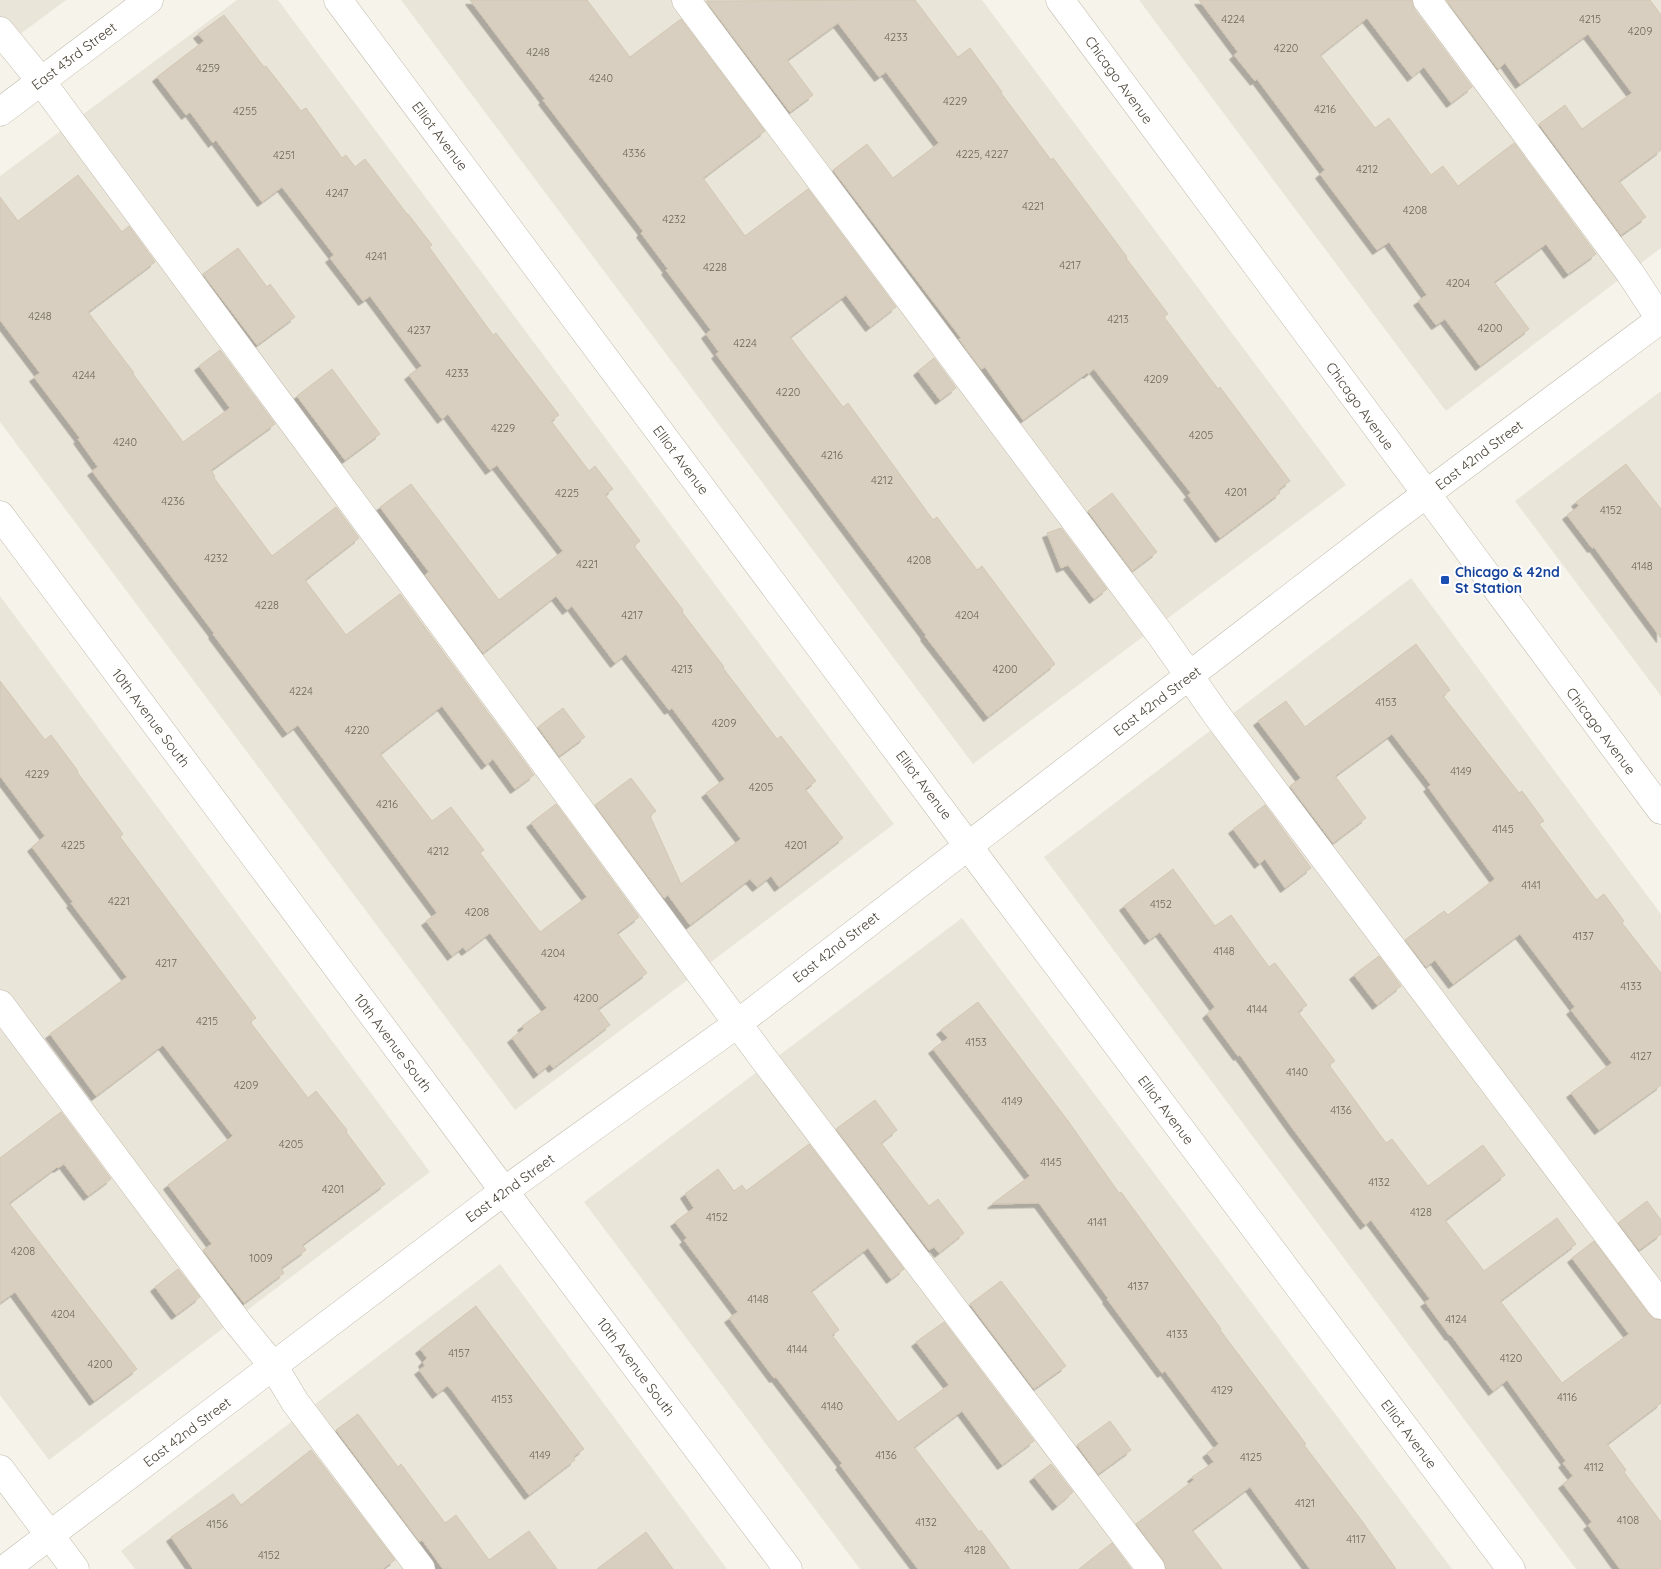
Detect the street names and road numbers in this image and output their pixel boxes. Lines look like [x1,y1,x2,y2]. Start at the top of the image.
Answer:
street label: East 43rd Street [28,18,120,94]
street label: Chicago Avenue [1081,32,1157,128]
street label: Elliot Avenue [408,98,472,174]
street label: Chicago Avenue [1322,358,1398,454]
street label: East 42nd Street [1432,416,1527,494]
street label: Elliot Avenue [649,422,713,498]
street label: East 42nd Street [1110,662,1205,740]
street label: 10th Avenue South [108,665,194,771]
street label: Chicago Avenue [1562,684,1640,778]
street label: Elliot Avenue [892,747,956,823]
street label: East 42nd Street [789,907,883,987]
street label: 10th Avenue South [350,990,436,1096]
street label: Elliot Avenue [1134,1072,1198,1148]
street label: East 42nd Street [462,1150,558,1226]
street label: 10th Avenue South [593,1314,679,1420]
street label: East 42nd Street [140,1393,235,1471]
street label: Elliot Avenue [1377,1396,1441,1472]

